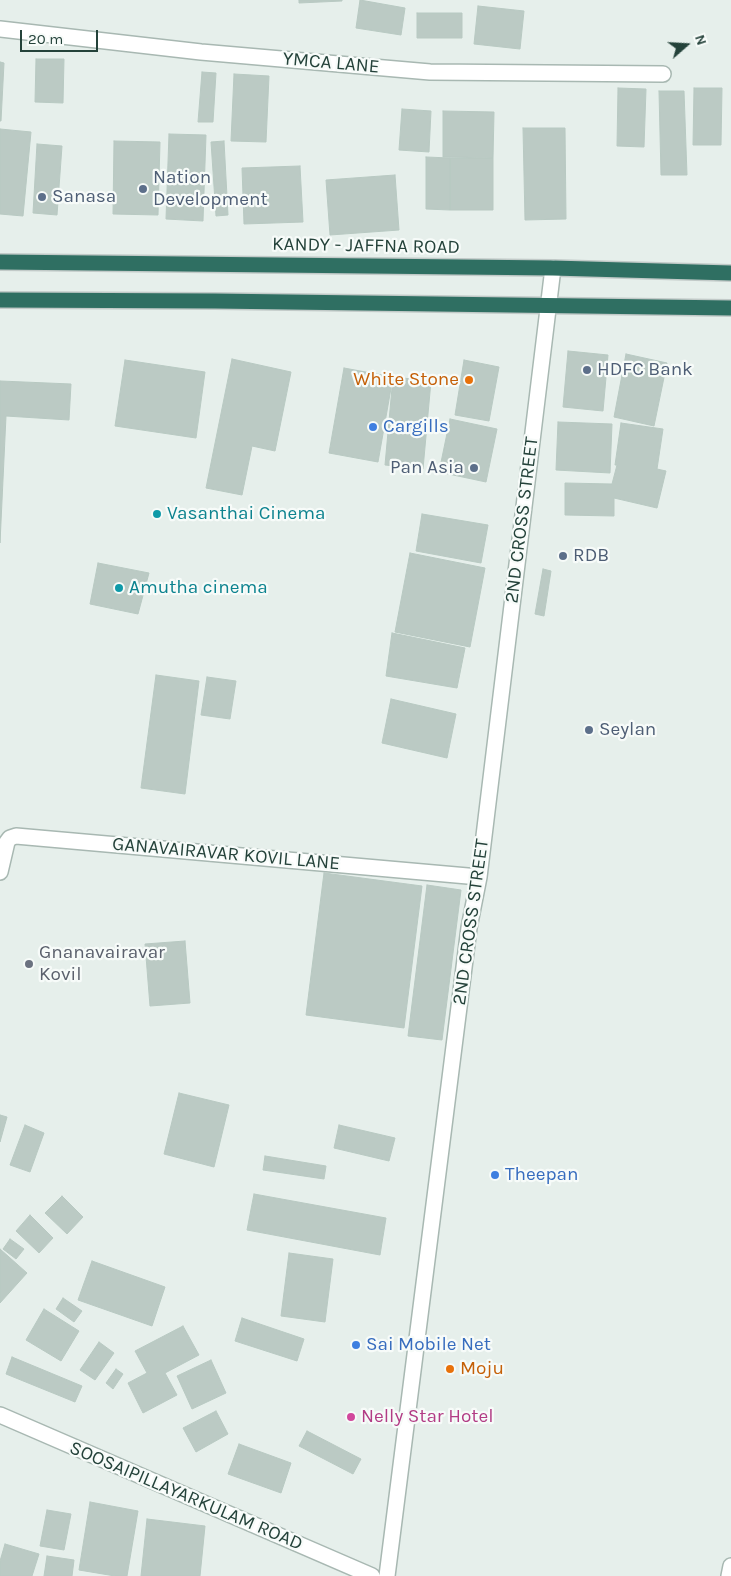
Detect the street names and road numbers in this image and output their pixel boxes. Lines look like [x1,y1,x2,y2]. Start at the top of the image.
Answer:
street label: YMCA LANE [282,47,380,79]
street label: KANDY - JAFFNA ROAD [272,233,460,259]
street label: 2ND CROSS STREET [500,435,544,605]
street label: GANAVAIRAVAR KOVIL LANE [111,833,341,875]
street label: 2ND CROSS STREET [448,837,494,1007]
street label: SOOSAIPILLAYARKULAM ROAD [66,1436,306,1556]

